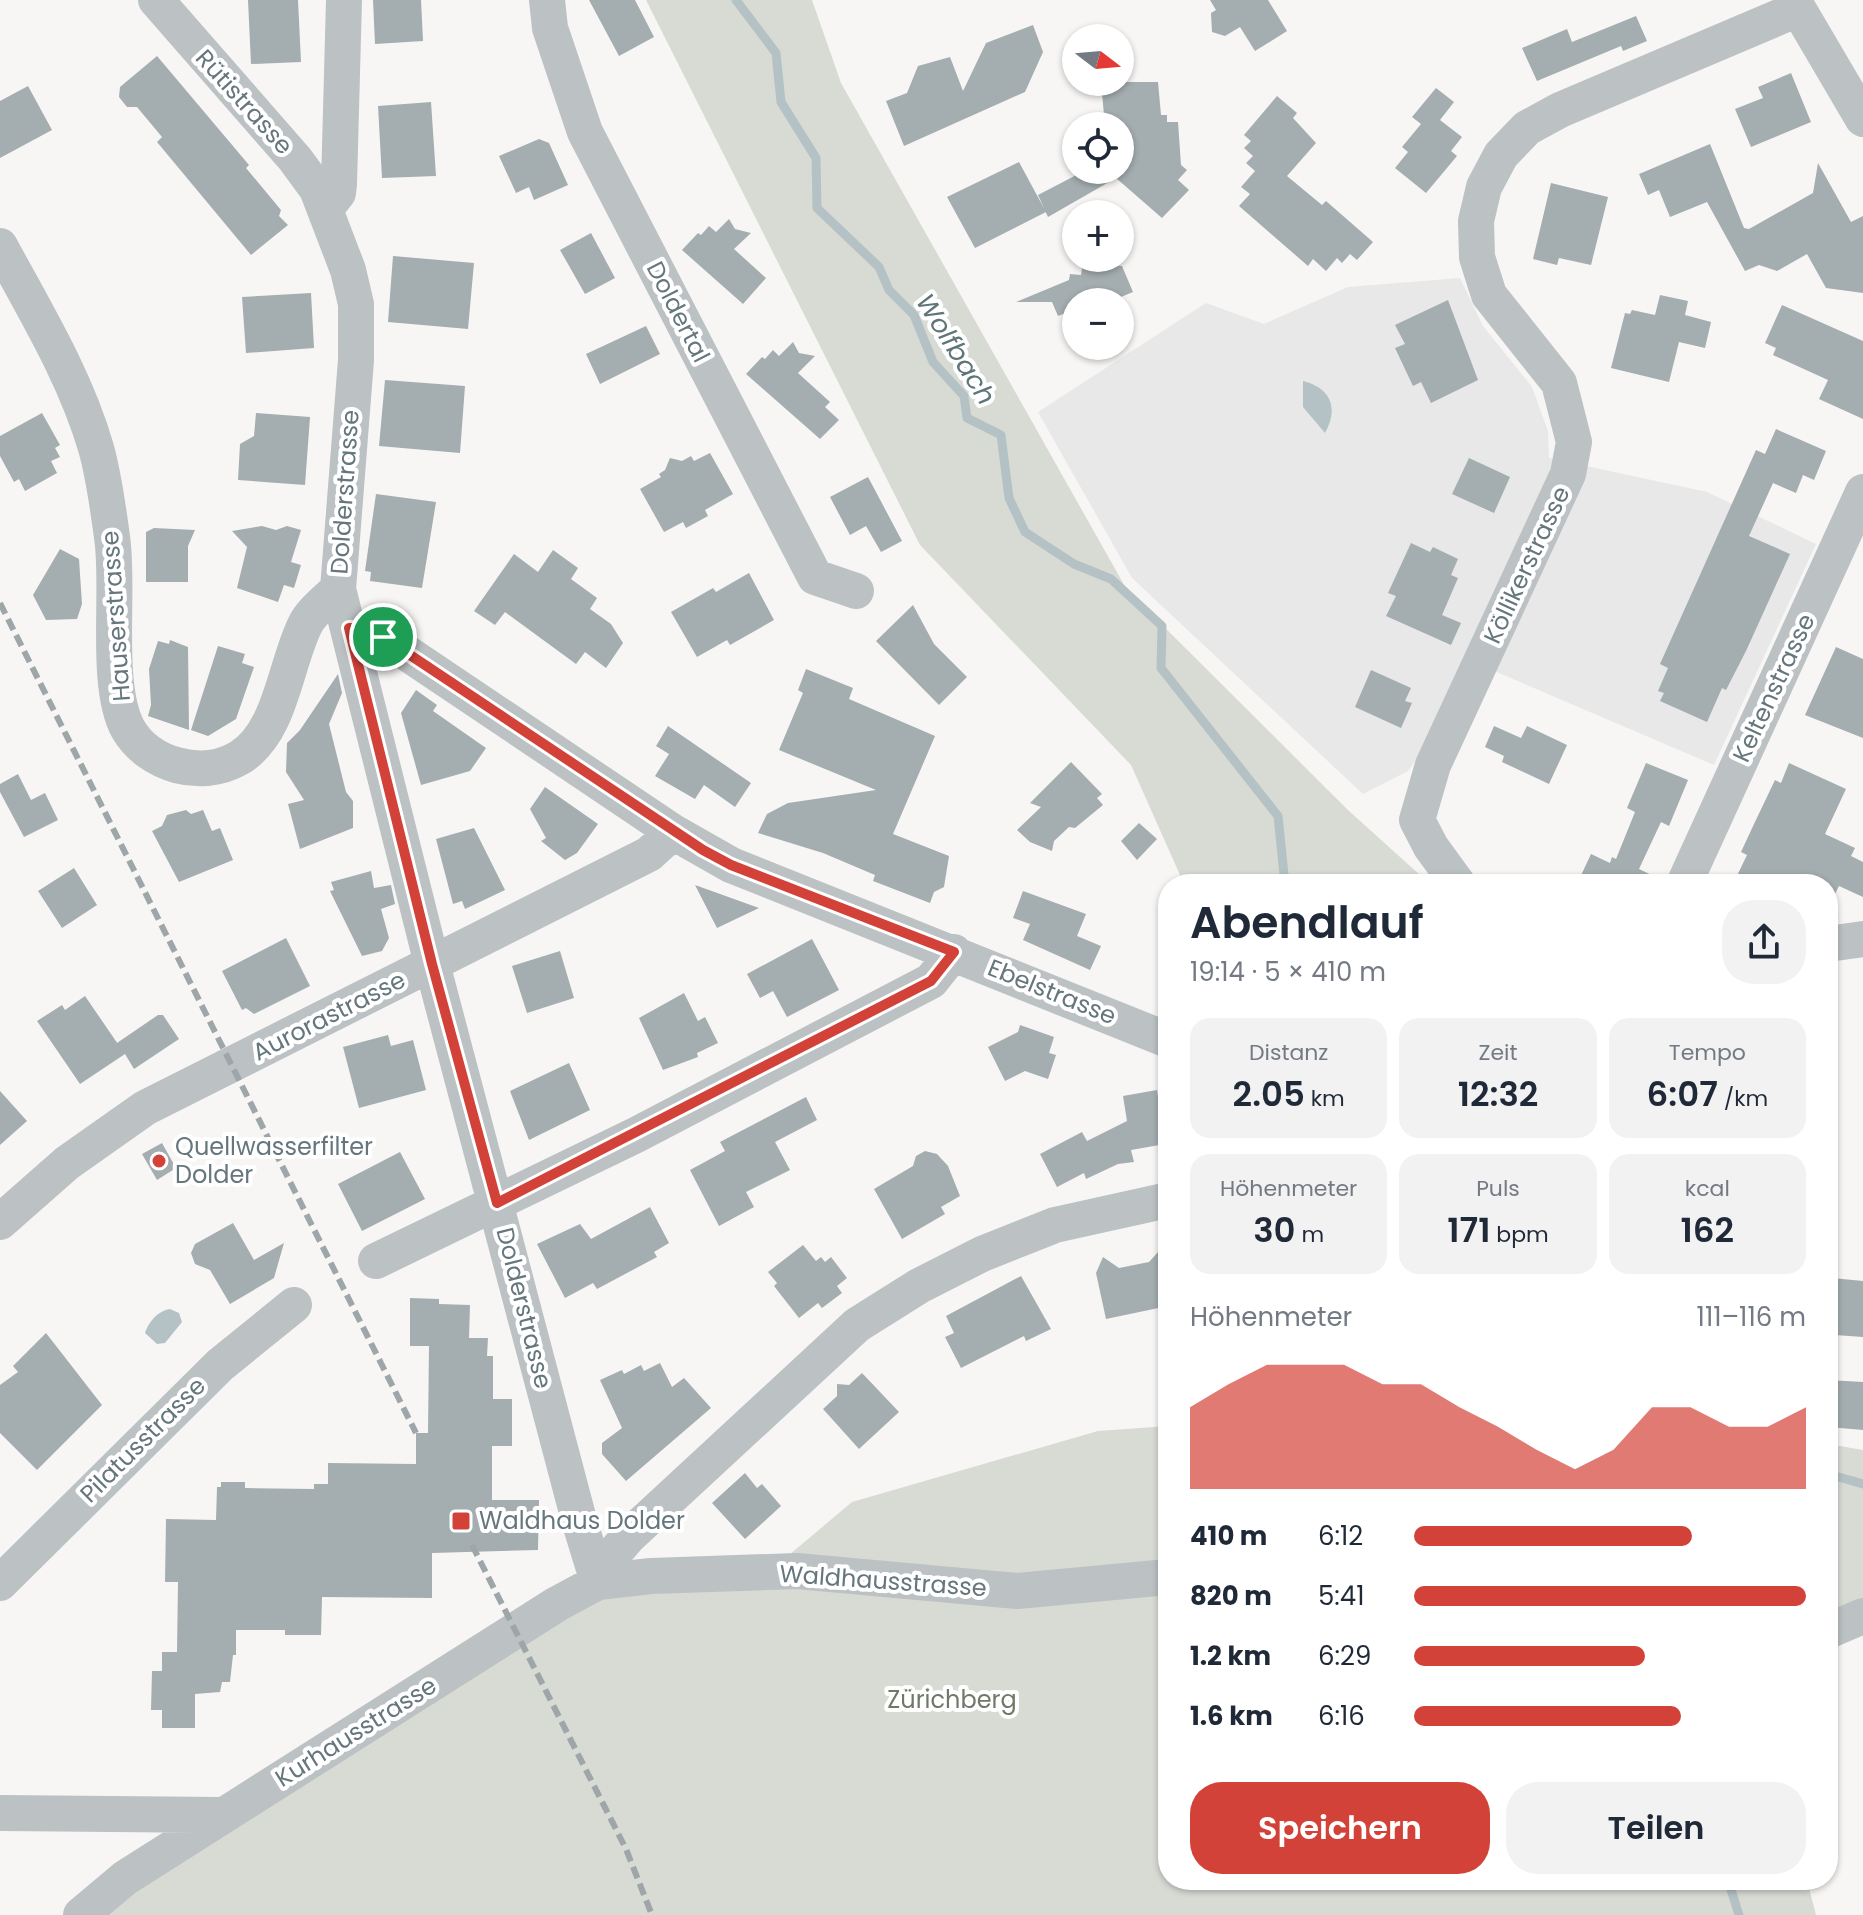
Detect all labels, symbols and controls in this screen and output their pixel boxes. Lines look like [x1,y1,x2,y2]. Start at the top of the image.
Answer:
north arrow [1062,24,1134,96]
map controls [1062,24,1134,360]
street label: Rütistrasse [188,42,300,161]
button: locate [1062,112,1134,184]
button: + [1062,200,1134,272]
street label: Doldertal [639,256,718,368]
water label: Wolfbach [908,287,1004,411]
button: − [1062,288,1134,360]
street label: Dolderstrasse [322,409,367,575]
street label: Köllikerstrasse [1476,481,1577,649]
street label: Hauserstrasse [93,530,138,702]
pin [349,603,417,671]
street label: Keltenstrasse [1725,608,1822,768]
icon: arrive [361,615,405,659]
text: Abendlauf [1190,892,1424,953]
button: share [1722,900,1806,984]
street label: Ebelstrasse [983,951,1121,1032]
text: 19:14 · 5 × 410 m [1190,954,1386,990]
street label: Aurorastrasse [247,963,411,1068]
text: Distanz [1249,1037,1328,1068]
text: Zeit [1479,1037,1517,1068]
text: Tempo [1669,1037,1746,1068]
text: 2.05 [1233,1070,1305,1118]
text: 12:32 [1458,1070,1538,1118]
text: 6:07 [1646,1070,1718,1118]
text: km [1305,1083,1345,1114]
text: /km [1718,1083,1768,1114]
place label: Quellwasserfilter Dolder [175,1130,373,1191]
marker: Quellwasserfilter Dolder [150,1152,168,1170]
text: Höhenmeter [1220,1173,1357,1204]
text: Puls [1476,1173,1520,1204]
text: kcal [1685,1173,1730,1204]
text: 30 [1253,1206,1296,1254]
text: 171 [1447,1206,1490,1254]
text: 162 [1681,1206,1734,1254]
text: m [1296,1219,1324,1250]
text: bpm [1490,1219,1549,1250]
street label: Dolderstrasse [489,1224,560,1392]
text: Höhenmeter [1190,1299,1352,1335]
text: 111–116 m [1697,1299,1806,1335]
street label: Pilatusstrasse [73,1370,213,1510]
place label: Waldhaus Dolder [479,1504,685,1537]
marker: Waldhaus Dolder [450,1510,472,1532]
text: 410 m [1190,1518,1267,1554]
text: 6:12 [1318,1518,1363,1554]
street label: Waldhausstrasse [778,1557,988,1604]
text: 820 m [1190,1578,1272,1614]
text: 5:41 [1318,1578,1365,1614]
text: 1.2 km [1190,1638,1271,1674]
text: 6:29 [1318,1638,1371,1674]
street label: Kurhausstrasse [269,1669,443,1794]
park label: Zürichberg [887,1683,1017,1716]
text: 1.6 km [1190,1698,1273,1734]
text: 6:16 [1318,1698,1365,1734]
button: Speichern [1190,1782,1490,1874]
button: Teilen [1506,1782,1806,1874]

